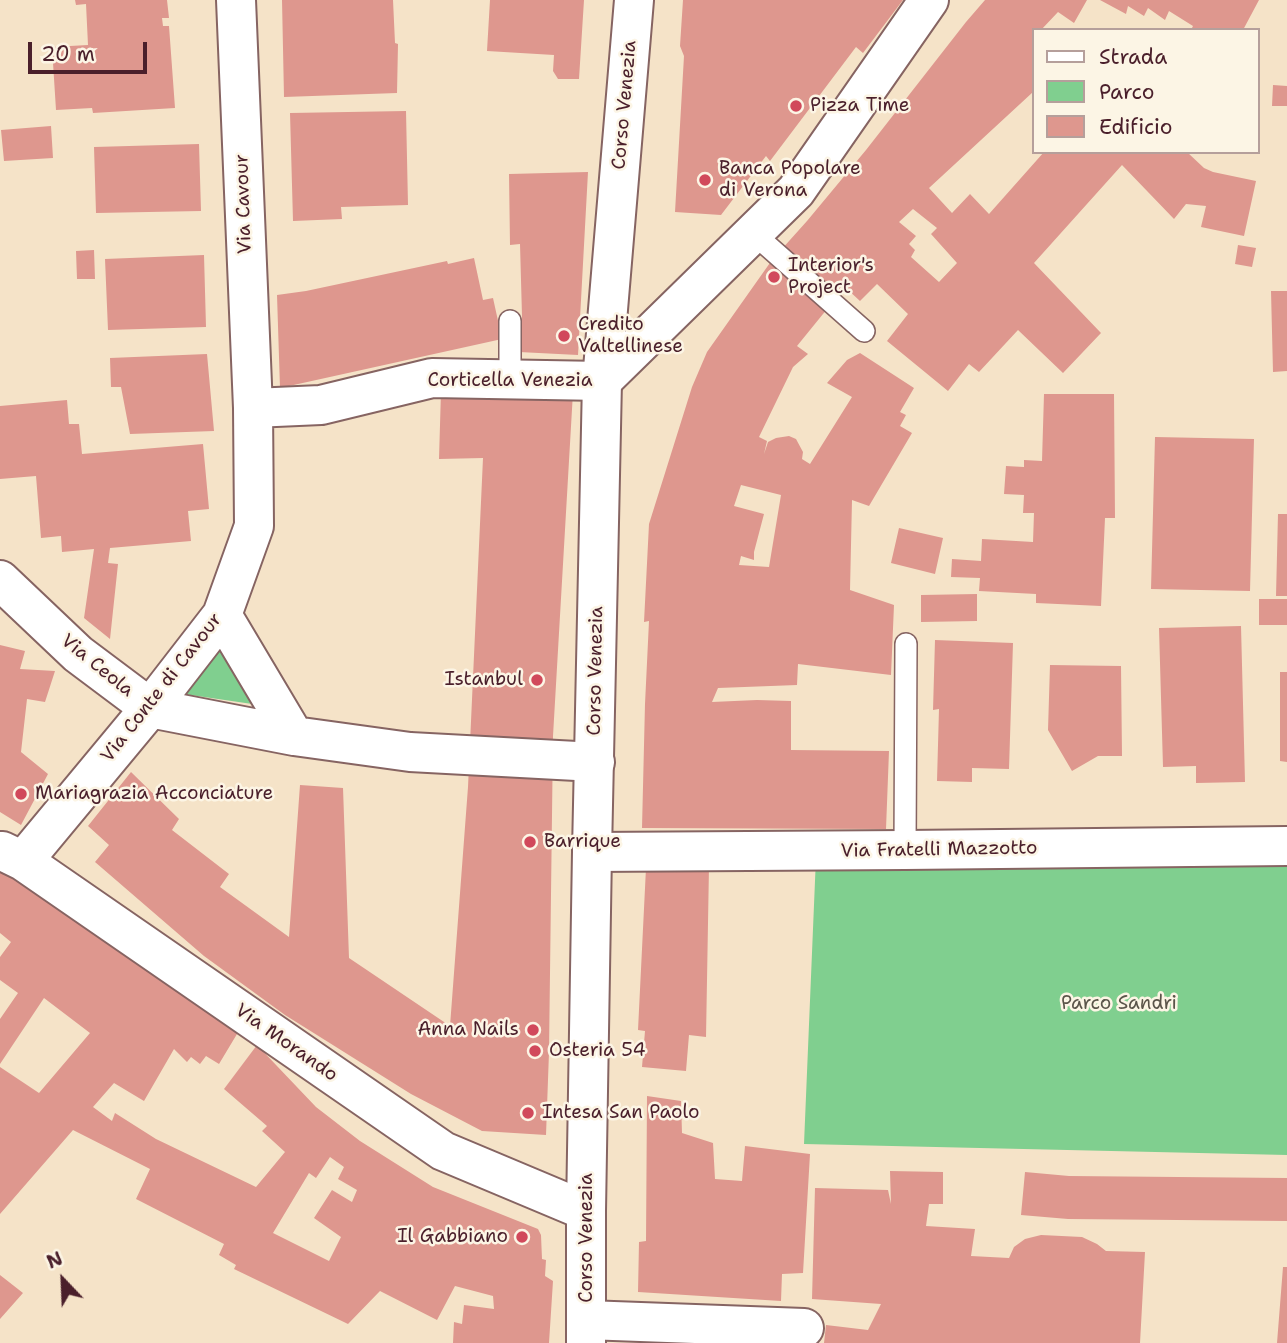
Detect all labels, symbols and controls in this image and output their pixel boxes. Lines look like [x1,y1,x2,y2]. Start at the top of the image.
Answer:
scale bar [32,28,150,72]
legend [1032,28,1259,154]
text: 20 m [41,40,95,68]
street label: Corso Venezia [608,40,642,170]
text: Strada [1099,43,1167,71]
text: Parco [1099,78,1154,106]
place label: Pizza Time [810,95,909,117]
marker: Pizza Time [788,98,804,114]
text: Edificio [1099,113,1172,141]
street label: Via Cavour [231,154,257,254]
place label: Banca Popolare di Verona [719,158,861,202]
marker: Banca Popolare di Verona [697,172,713,188]
place label: Interior's Project [788,255,874,299]
marker: Interior's Project [766,269,782,285]
place label: Credito Valtellinese [578,314,683,358]
marker: Credito Valtellinese [556,328,572,344]
street label: Corticella Venezia [428,370,592,392]
street label: Corso Venezia [583,606,609,736]
street label: Via Conte di Cavour [97,609,227,767]
street label: Via Ceola [56,630,138,702]
place label: Istanbul [444,669,523,691]
marker: Istanbul [529,672,545,688]
place label: Mariagrazia Acconciature [35,783,273,805]
marker: Mariagrazia Acconciature [13,786,29,802]
place label: Barrique [544,831,621,853]
marker: Barrique [522,834,538,850]
street label: Via Fratelli Mazzotto [840,837,1038,863]
park label: Parco Sandri [1061,993,1177,1015]
street label: Via Morando [230,999,342,1087]
place label: Anna Nails [417,1019,519,1041]
marker: Anna Nails [525,1022,541,1038]
place label: Osteria 54 [549,1040,646,1062]
marker: Osteria 54 [527,1043,543,1059]
place label: Intesa San Paolo [542,1102,699,1124]
marker: Intesa San Paolo [520,1105,536,1121]
street label: Corso Venezia [576,1173,598,1303]
place label: Il Gabbiano [397,1226,508,1248]
marker: Il Gabbiano [514,1229,530,1245]
north arrow [28,1245,98,1315]
text: N [43,1246,66,1275]

